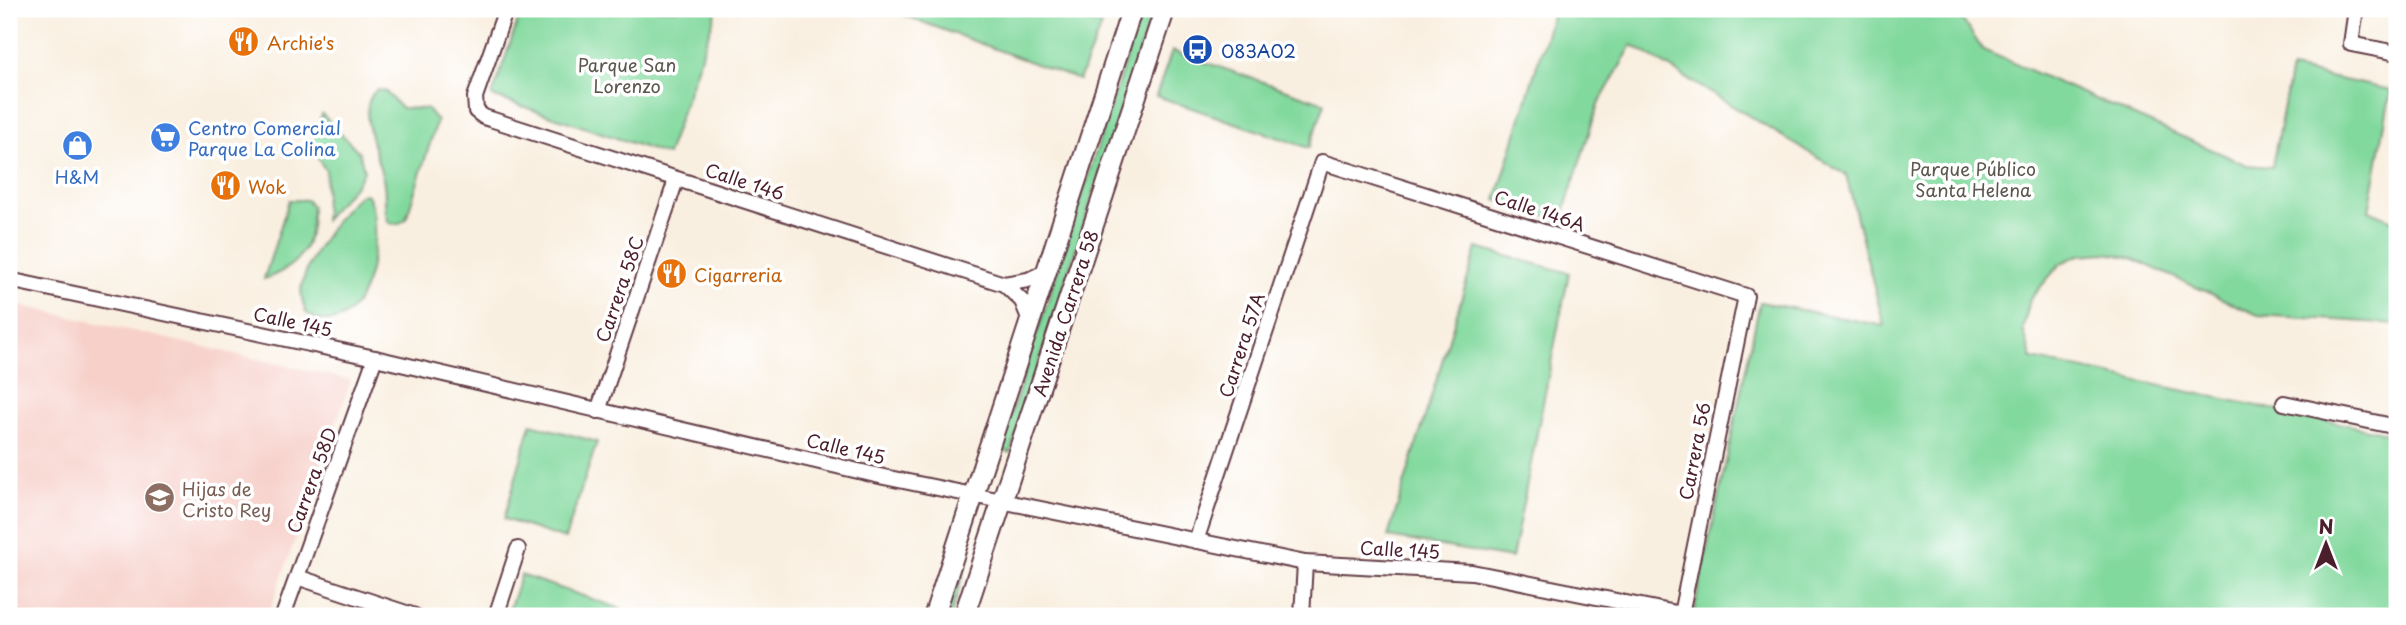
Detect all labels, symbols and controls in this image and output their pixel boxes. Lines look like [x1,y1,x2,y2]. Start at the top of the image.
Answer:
restaurant icon: Archie's [227,25,261,59]
place label: Archie's [267,29,334,56]
bus stop icon: 083A02 [1181,33,1215,67]
place label: 083A02 [1221,37,1296,64]
park label: Parque San Lorenzo [578,51,676,99]
place label: Centro Comercial Parque La Colina [188,114,341,162]
supermarket icon: Centro Comercial Parque La Colina [148,120,182,154]
shop icon: H&M [60,128,94,162]
park label: Parque Público Santa Helena [1910,155,2036,203]
street label: Calle 146 [702,156,788,206]
place label: H&M [55,163,99,190]
restaurant icon: Wok [208,169,242,203]
place label: Wok [248,173,287,200]
street label: Calle 146A [1491,183,1589,237]
street label: Avenida Carrera 58 [1025,226,1105,400]
street label: Carrera 58C [588,232,650,346]
restaurant icon: Cigarreria [654,257,688,291]
place label: Cigarreria [694,261,783,288]
street label: Carrera 57A [1211,289,1271,401]
street label: Calle 145 [251,299,335,343]
street label: Carrera 56 [1671,400,1717,502]
street label: Carrera 58D [279,423,343,537]
street label: Calle 145 [804,426,888,470]
place label: Hijas de Cristo Rey [182,475,271,523]
school or university icon: Hijas de Cristo Rey [142,481,176,515]
north arrow [2290,510,2360,580]
text: N [2318,512,2334,540]
street label: Calle 145 [1359,533,1441,565]

